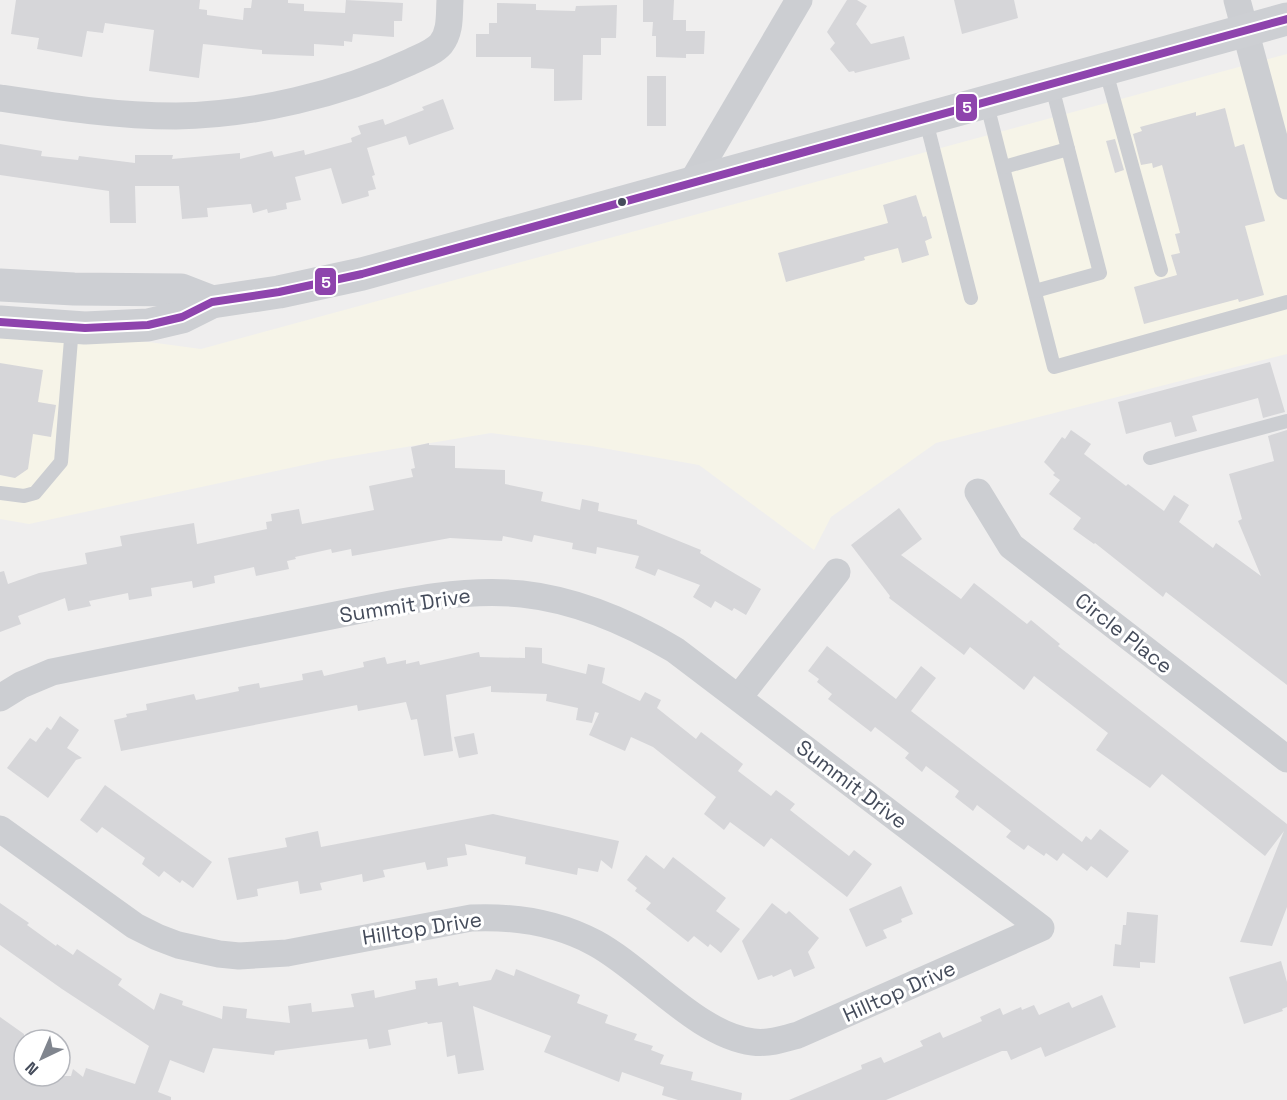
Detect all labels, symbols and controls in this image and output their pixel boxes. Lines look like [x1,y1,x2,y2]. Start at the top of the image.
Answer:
line badge: 5 [955,93,978,122]
text: 5 [962,97,972,118]
unlabelled marker [616,196,628,208]
line badge: 5 [314,267,337,296]
text: 5 [321,272,331,293]
street label: Summit Drive [338,581,472,629]
street label: Circle Place [1070,587,1178,679]
street label: Summit Drive [791,733,913,835]
street label: Hilltop Drive [360,905,484,951]
street label: Hilltop Drive [838,954,960,1028]
north arrow [12,1028,72,1088]
text: N [21,1057,43,1080]

